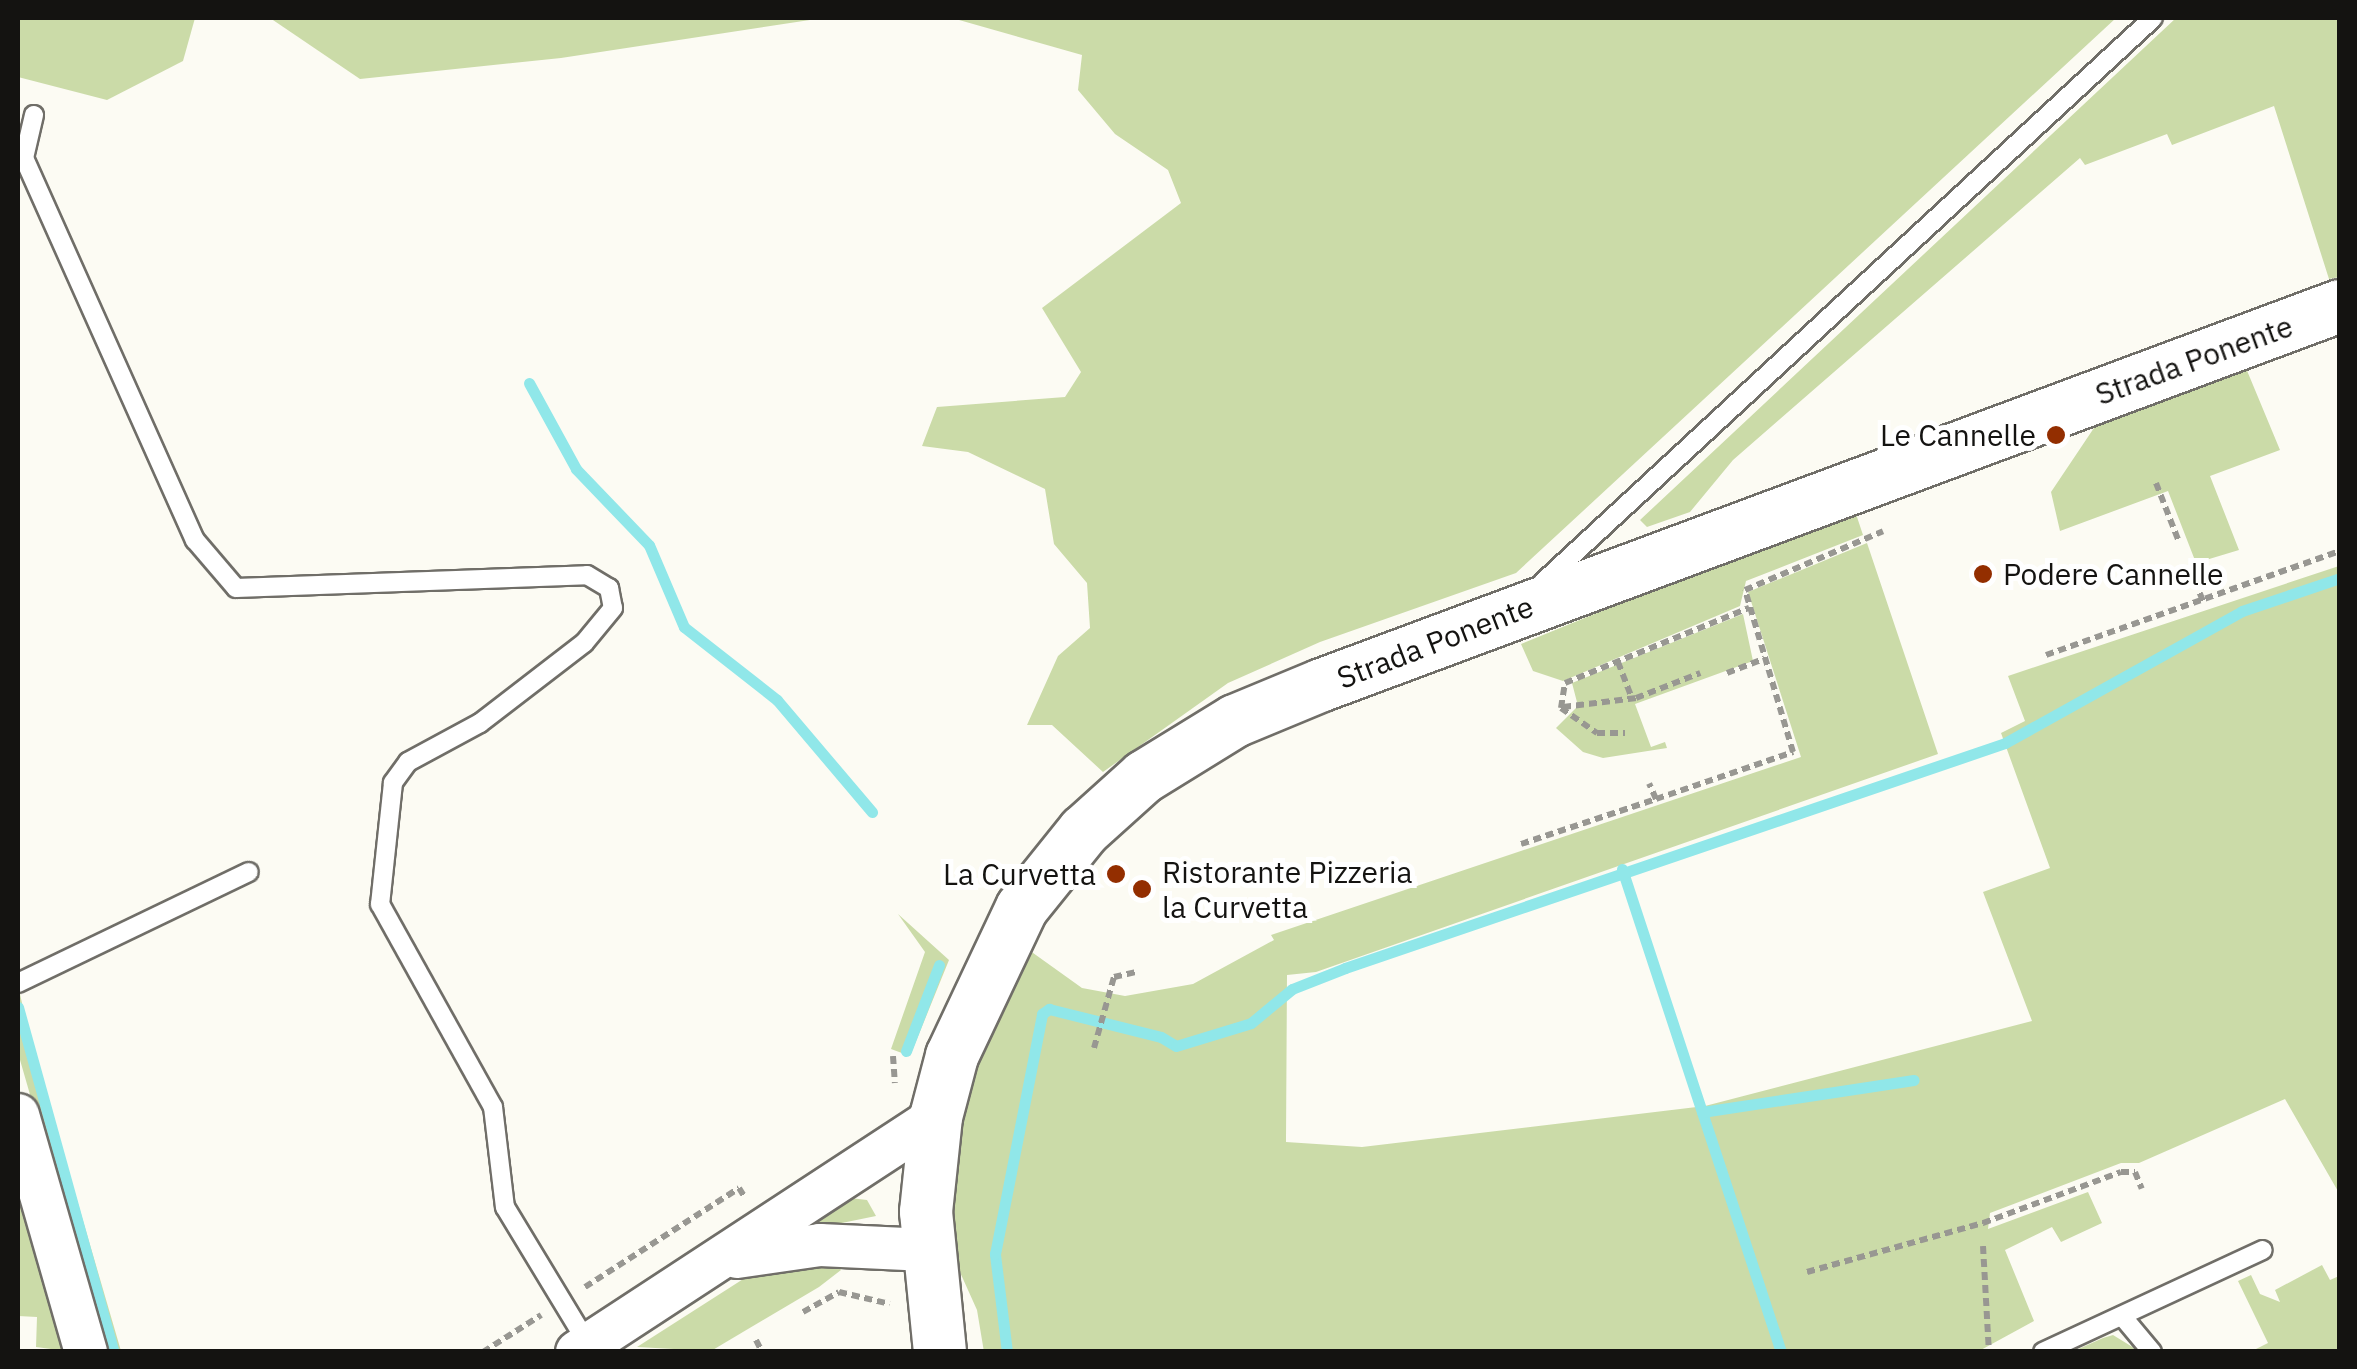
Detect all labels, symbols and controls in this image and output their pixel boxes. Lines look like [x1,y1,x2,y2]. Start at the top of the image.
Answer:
street label: Strada Ponente [2091,308,2297,412]
place label: Le Cannelle [1880,417,2036,453]
marker: Le Cannelle [2045,424,2067,446]
place label: Podere Cannelle [2003,556,2223,592]
marker: Podere Cannelle [1972,563,1994,585]
street label: Strada Ponente [1332,588,1538,696]
place label: Ristorante Pizzeria la Curvetta [1162,854,1412,924]
place label: La Curvetta [943,856,1096,892]
marker: La Curvetta [1105,863,1127,885]
marker: Ristorante Pizzeria la Curvetta [1131,878,1153,900]

